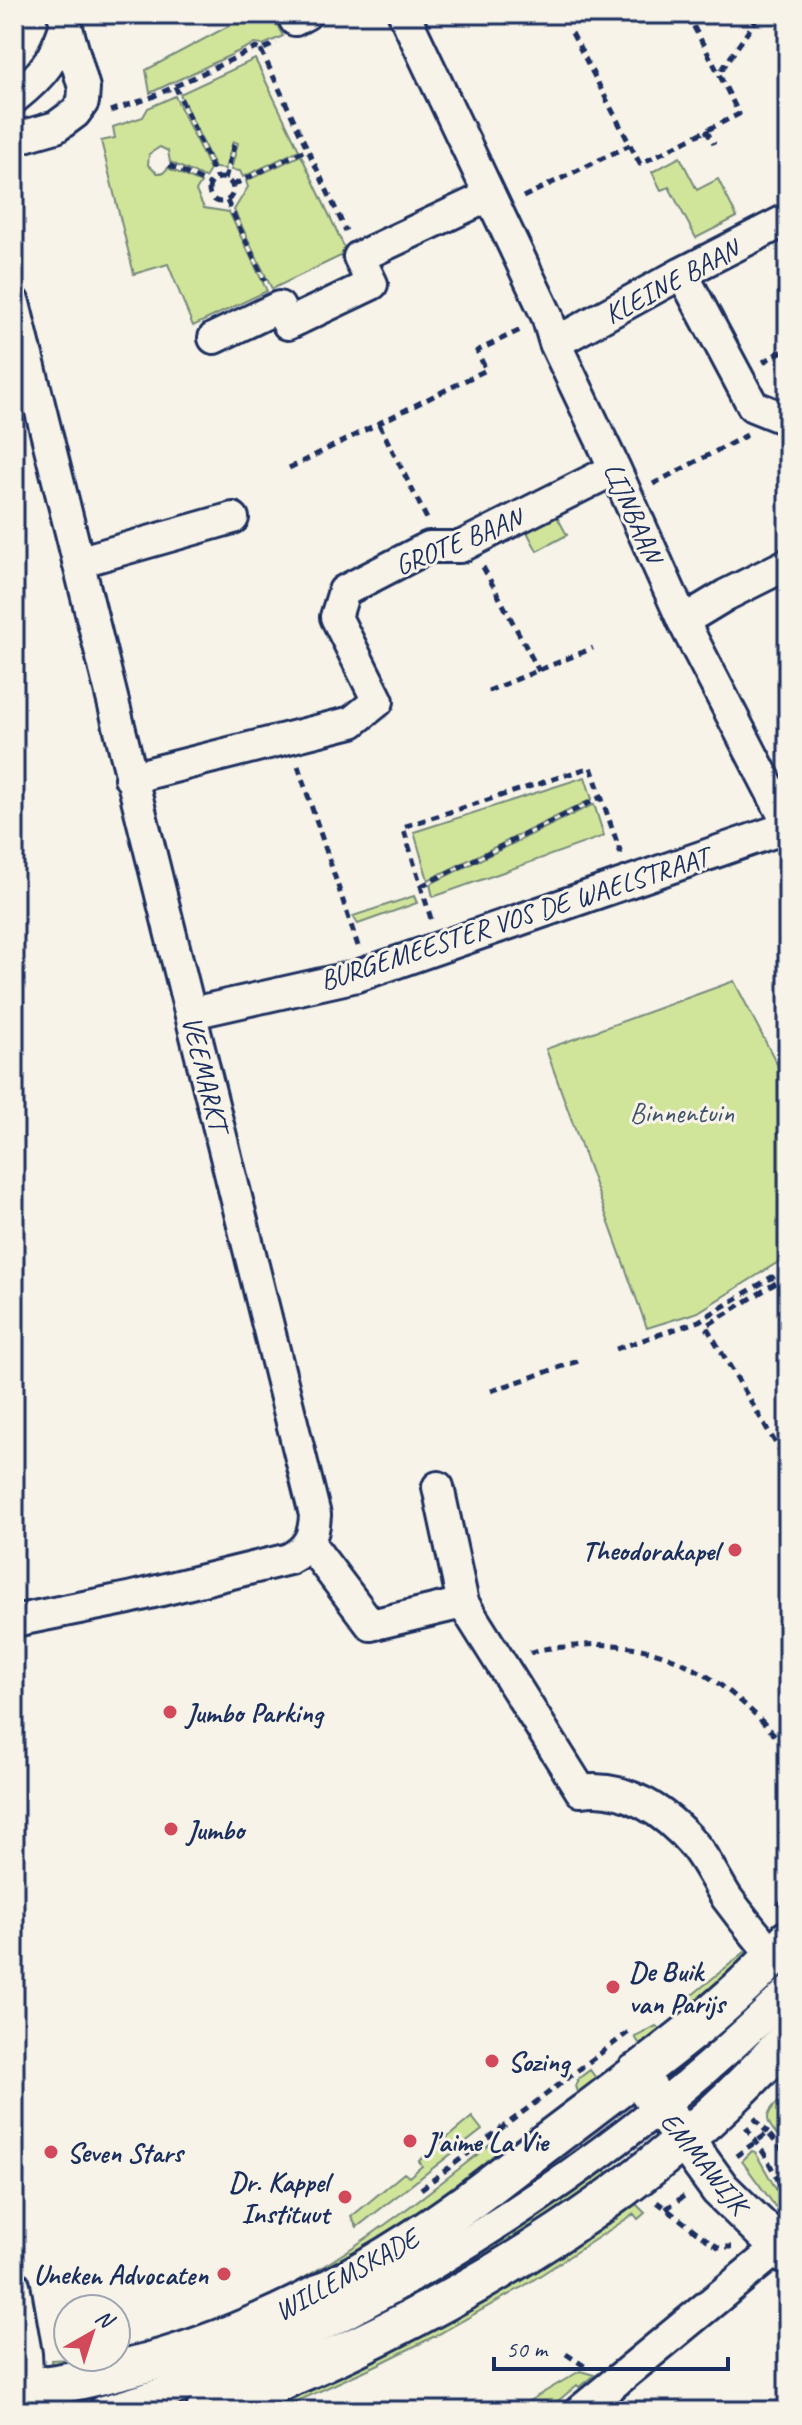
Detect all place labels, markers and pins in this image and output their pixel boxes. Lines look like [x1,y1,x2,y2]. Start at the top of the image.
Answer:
place label: Theodorakapel [582,1533,724,1568]
marker: Theodorakapel [726,1541,744,1559]
place label: Jumbo Parking [184,1695,326,1730]
marker: Jumbo Parking [161,1703,179,1721]
place label: Jumbo [185,1812,247,1847]
marker: Jumbo [162,1820,180,1838]
place label: De Buik van Parijs [629,1954,728,2021]
marker: De Buik van Parijs [604,1978,622,1996]
place label: Sozing [508,2044,572,2079]
marker: Sozing [483,2052,501,2070]
place label: J'aime La Vie [424,2124,551,2159]
marker: J'aime La Vie [401,2132,419,2150]
place label: Seven Stars [67,2135,186,2170]
marker: Seven Stars [42,2143,60,2161]
place label: Dr. Kappel Instituut [229,2164,334,2231]
marker: Dr. Kappel Instituut [336,2188,354,2206]
place label: Uneken Advocaten [33,2257,209,2292]
marker: Uneken Advocaten [215,2265,233,2283]

